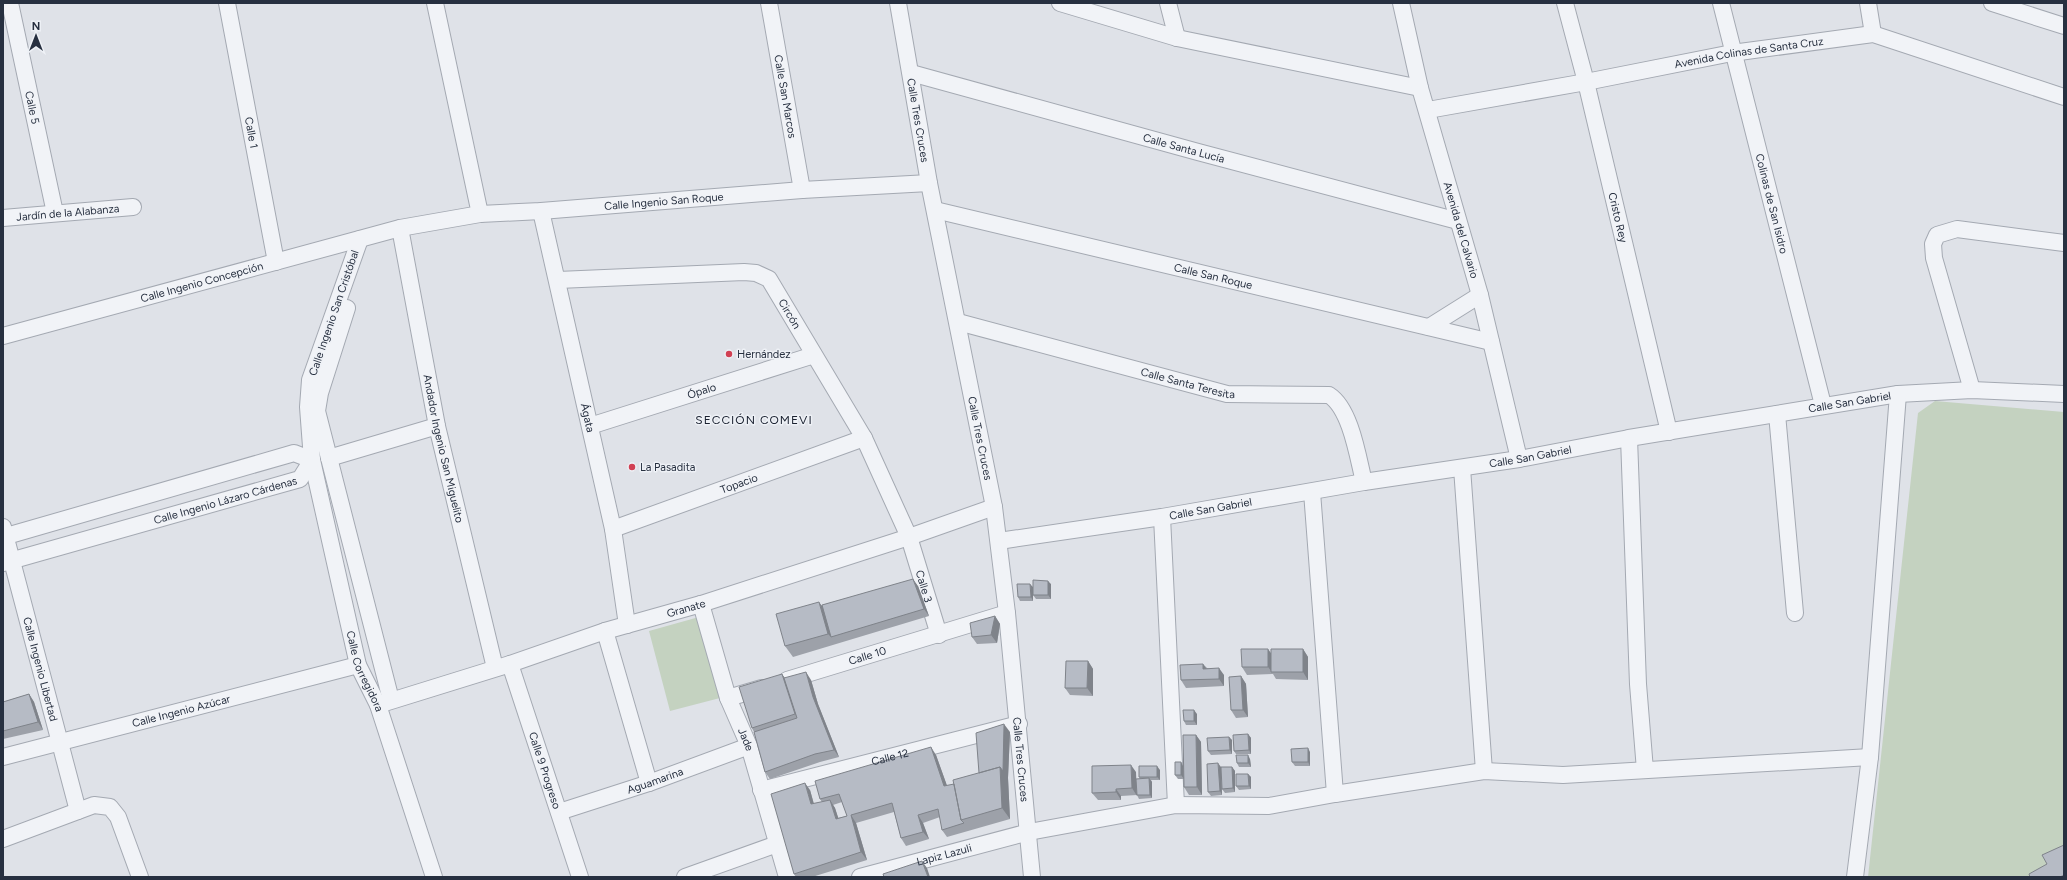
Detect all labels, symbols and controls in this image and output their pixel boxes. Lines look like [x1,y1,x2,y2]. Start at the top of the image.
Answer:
north arrow [16,16,56,56]
text: N [32,20,40,33]
street label: Avenida Colinas de Santa Cruz [1673,34,1824,71]
street label: Calle San Marcos [772,54,799,139]
street label: Calle Tres Cruces [905,77,932,163]
street label: Calle 5 [23,90,42,125]
street label: Calle 1 [242,116,261,149]
street label: Calle Santa Lucía [1142,131,1226,165]
street label: Colinas de San Isidro [1753,152,1791,255]
street label: Avenida del Calvario [1441,180,1481,280]
street label: Calle Ingenio San Roque [604,190,724,212]
street label: Cristo Rey [1606,191,1630,244]
street label: Jardín de la Alabanza [16,202,120,223]
street label: Calle Ingenio San Cristóbal [306,248,362,378]
street label: Calle Ingenio Concepción [139,259,265,305]
street label: Calle San Roque [1173,260,1254,292]
street label: Circón [776,296,804,331]
place label: Hernández [737,348,791,361]
marker: Hernández [724,349,734,359]
street label: Calle Santa Teresita [1139,365,1235,401]
street label: Andador Ingenio San Miguelito [421,373,466,524]
street label: Ópalo [685,380,718,401]
street label: Calle San Gabriel [1807,389,1892,415]
street label: Calle Tres Cruces [965,395,995,481]
street label: Ágata [578,402,597,433]
district label: SECCIÓN COMEVI [695,413,813,427]
street label: Calle San Gabriel [1488,443,1573,470]
place label: La Pasadita [640,461,695,474]
marker: La Pasadita [627,462,637,472]
street label: Topacio [719,471,759,496]
street label: Calle Ingenio Lázaro Cárdenas [152,474,298,527]
street label: Calle San Gabriel [1168,495,1253,522]
street label: Calle 3 [913,569,935,604]
street label: Granate [665,596,707,620]
street label: Calle Ingenio Libertad [21,616,61,723]
street label: Calle Corregidora [344,629,386,713]
street label: Calle 10 [847,644,888,667]
street label: Calle Ingenio Azúcar [131,692,232,730]
street label: Calle Tres Cruces [1010,716,1031,802]
street label: Jade [735,726,757,752]
street label: Calle 9 Progreso [526,730,564,811]
street label: Calle 12 [870,746,910,768]
street label: Aguamarina [625,764,685,796]
street label: Lapiz Lazuli [915,841,973,868]

